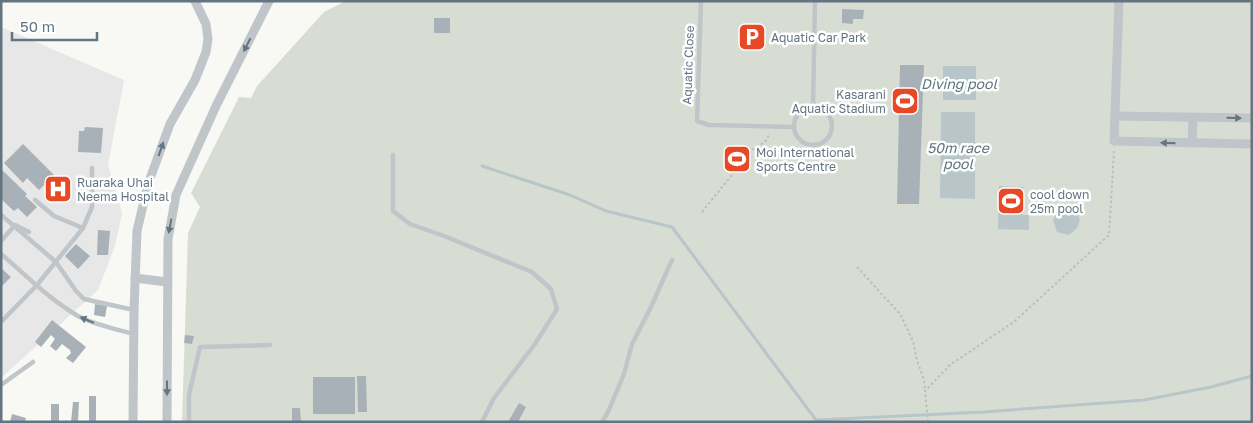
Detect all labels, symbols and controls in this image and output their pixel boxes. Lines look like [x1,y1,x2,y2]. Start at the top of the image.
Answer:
scale bar [12,10,98,42]
text: 50 m [20,17,55,35]
parking icon: Aquatic Car Park [737,22,767,52]
street label: Aquatic Close [679,25,697,105]
place label: Aquatic Car Park [771,30,867,45]
one-way arrow [243,38,251,52]
water label: Diving pool [921,75,997,92]
sports icon: Kasarani Aquatic Stadium [890,86,920,116]
place label: Kasarani Aquatic Stadium [792,87,886,116]
one-way arrow [1226,114,1242,122]
one-way arrow [1160,138,1176,146]
water label: 50m race pool [927,139,990,172]
one-way arrow [157,141,165,156]
sports icon: Moi International Sports Centre [722,144,752,174]
place label: Moi International Sports Centre [756,145,855,174]
hospital icon: Ruaraka Uhai Neema Hospital [43,174,73,204]
place label: Ruaraka Uhai Neema Hospital [77,175,169,204]
sports icon: cool down 25m pool [996,186,1026,216]
place label: cool down 25m pool [1030,187,1089,216]
one-way arrow [166,218,174,233]
one-way arrow [80,315,94,323]
one-way arrow [163,380,171,396]

